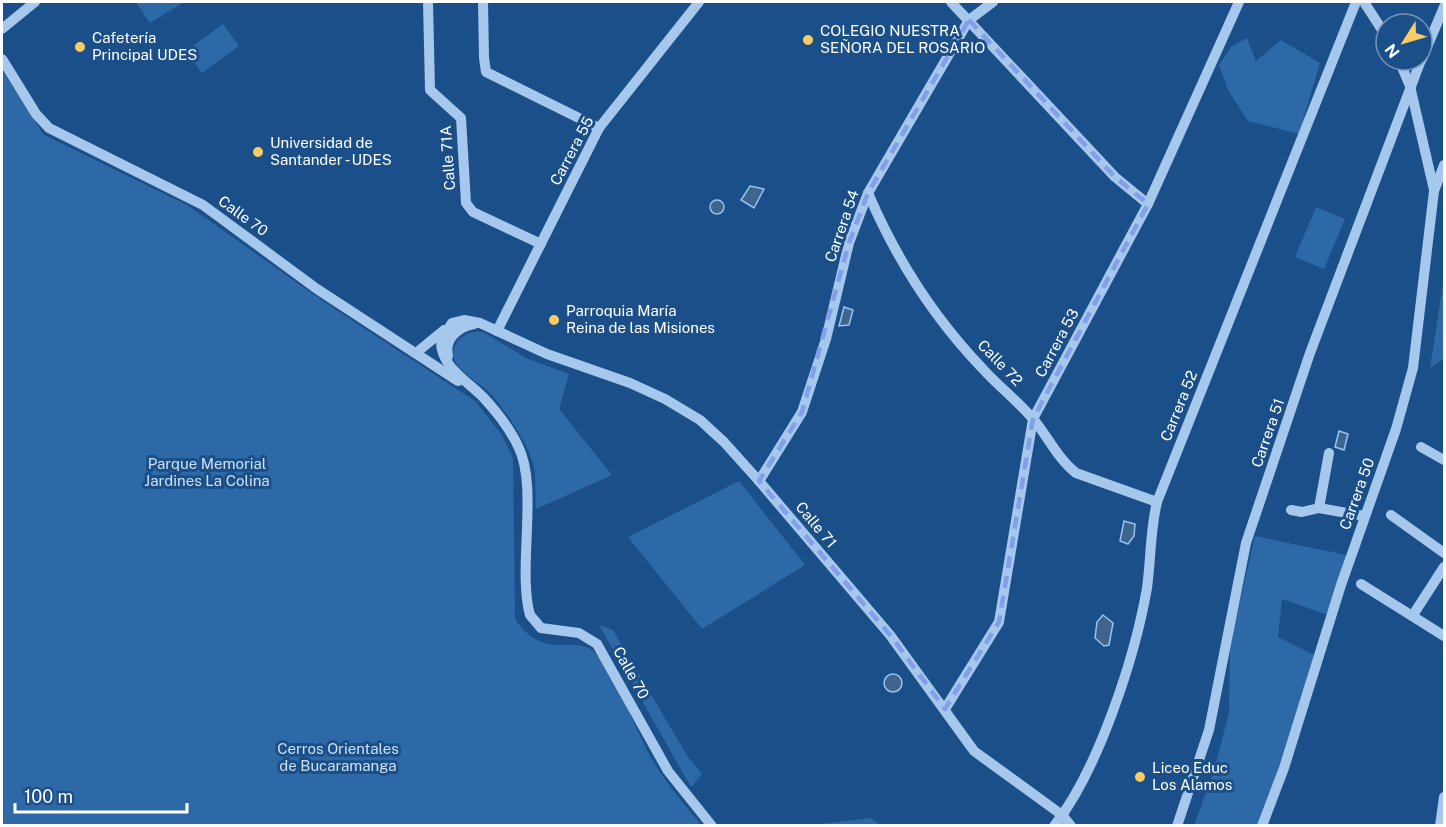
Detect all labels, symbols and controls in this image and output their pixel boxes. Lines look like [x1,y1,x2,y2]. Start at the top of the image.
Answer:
north arrow [1374,12,1434,72]
place label: COLEGIO NUESTRA SEÑORA DEL ROSARIO [820,22,985,56]
place label: Cafetería Principal UDES [92,29,197,63]
marker: COLEGIO NUESTRA SEÑORA DEL ROSARIO [801,33,815,47]
marker: Cafetería Principal UDES [73,40,87,54]
text: N [1381,40,1404,61]
street label: Carrera 55 [546,113,597,188]
street label: Calle 71A [437,125,458,191]
place label: Universidad de Santander - UDES [270,134,392,168]
marker: Universidad de Santander - UDES [251,145,265,159]
street label: Carrera 54 [821,188,862,264]
street label: Calle 70 [215,192,271,239]
place label: Parroquia María Reina de las Misiones [566,302,715,336]
street label: Carrera 53 [1031,306,1082,380]
marker: Parroquia María Reina de las Misiones [547,313,561,327]
street label: Calle 72 [974,336,1026,389]
street label: Carrera 52 [1157,368,1200,444]
street label: Carrera 51 [1248,396,1287,470]
park label: Parque Memorial Jardines La Colina [144,455,270,489]
street label: Carrera 50 [1336,456,1377,532]
street label: Calle 71 [792,498,840,551]
street label: Calle 70 [610,644,653,702]
park label: Cerros Orientales de Bucaramanga [277,740,399,774]
place label: Liceo Educ Los Alamos [1152,759,1232,793]
marker: Liceo Educ Los Alamos [1133,770,1147,784]
scale bar [15,776,188,814]
text: 100 m [24,786,73,807]

